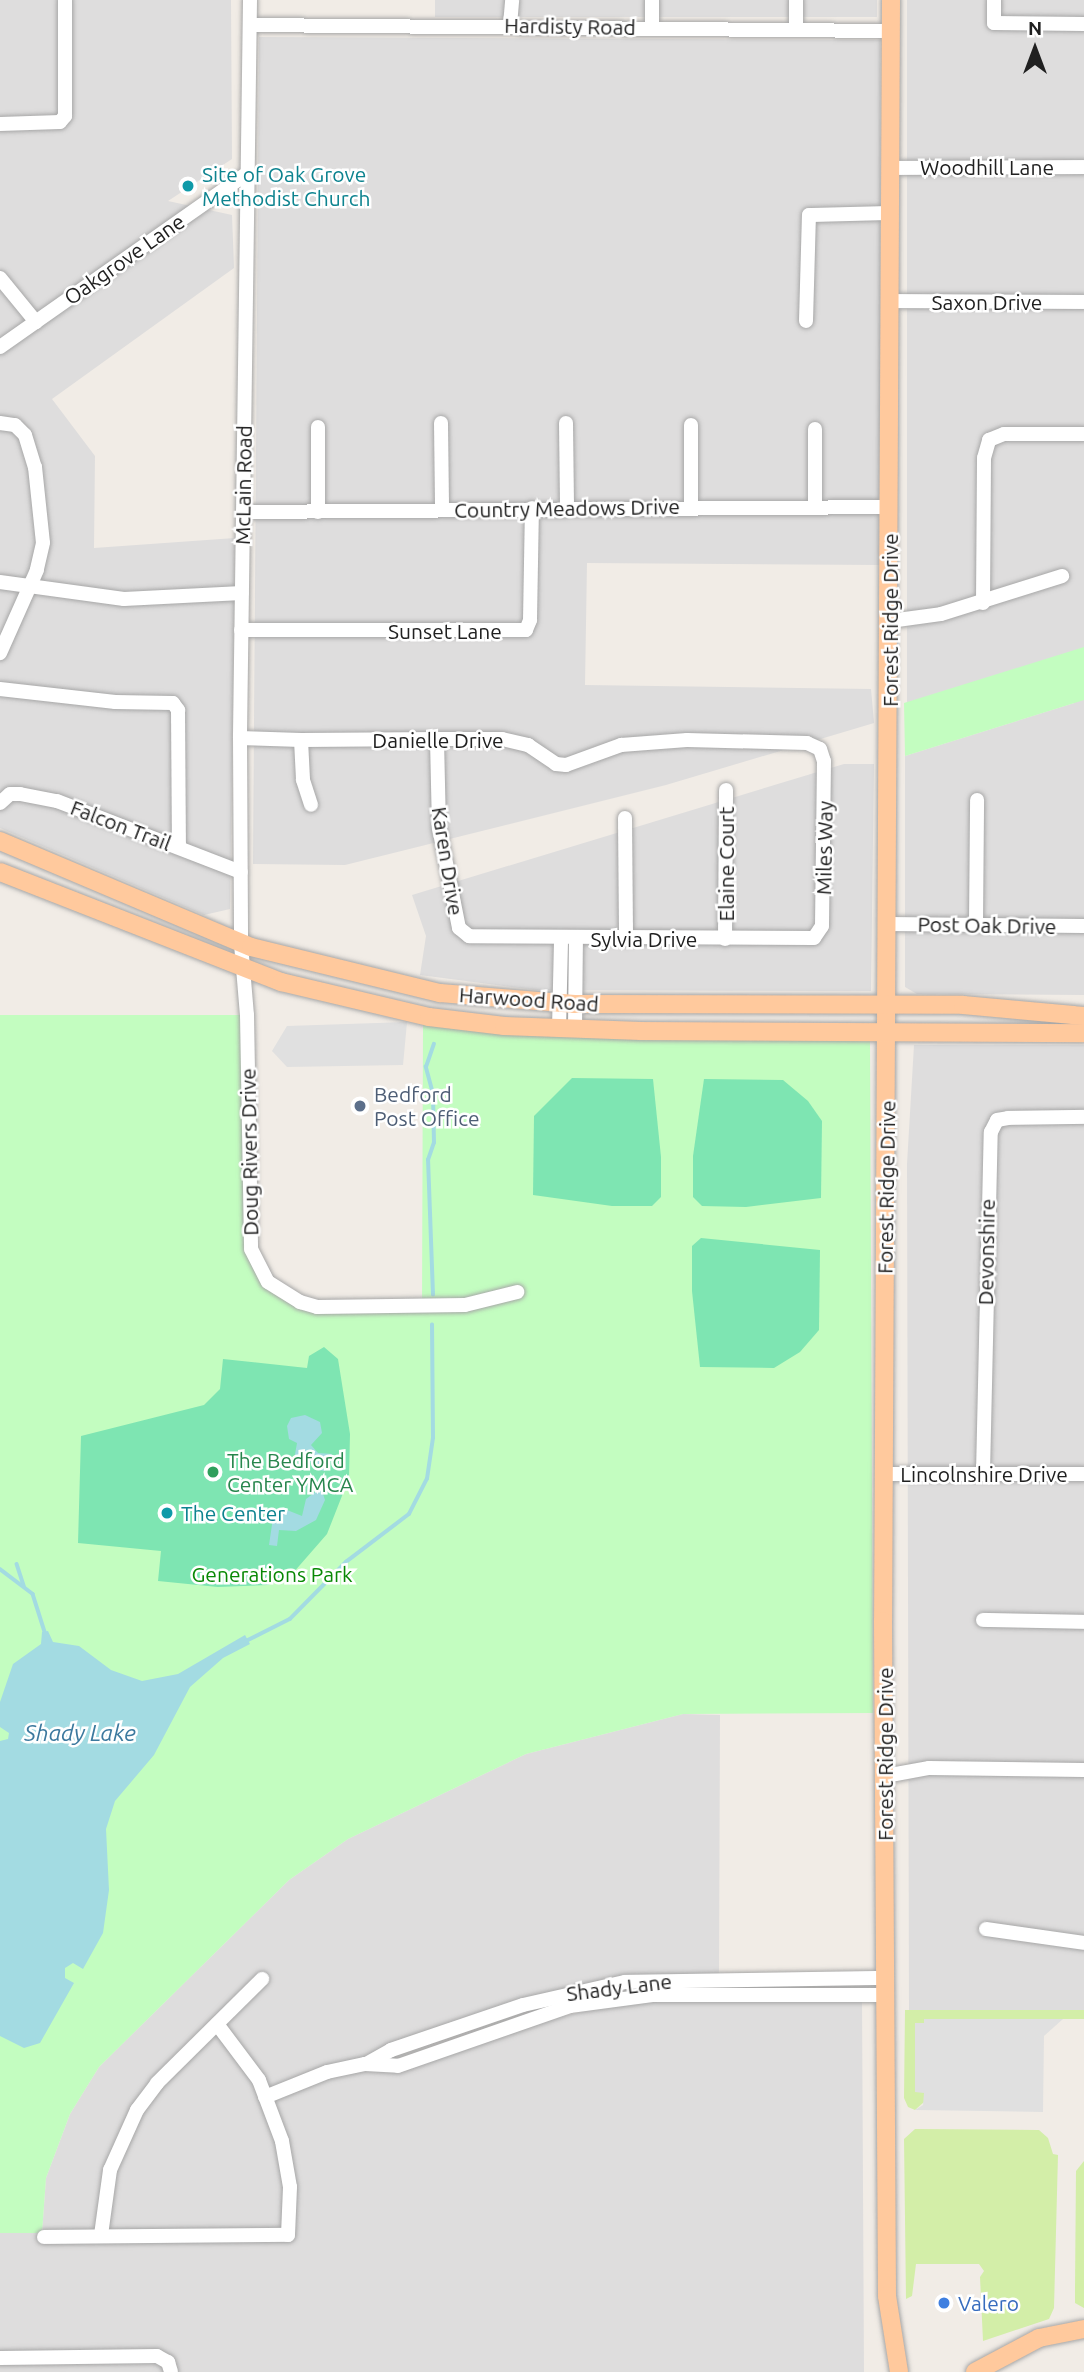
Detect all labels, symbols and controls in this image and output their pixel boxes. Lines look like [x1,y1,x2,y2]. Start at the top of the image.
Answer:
street label: Hardisty Road [504,12,636,40]
north arrow [1000,14,1070,84]
text: N [1028,17,1042,39]
street label: Woodhill Lane [920,154,1054,180]
place label: Site of Oak Grove Methodist Church [202,161,370,211]
marker: Site of Oak Grove Methodist Church [180,178,196,194]
street label: Oakgrove Lane [59,208,189,310]
street label: Saxon Drive [932,289,1042,315]
street label: McLain Road [229,425,257,545]
street label: Country Meadows Drive [454,493,680,523]
street label: Forest Ridge Drive [877,533,903,707]
street label: Sunset Lane [388,618,502,644]
street label: Danielle Drive [372,727,504,753]
street label: Falcon Trail [67,794,175,856]
street label: Miles Way [811,801,837,895]
street label: Karen Drive [427,805,469,917]
street label: Elaine Court [713,807,739,921]
street label: Post Oak Drive [917,911,1057,939]
street label: Sylvia Drive [591,926,697,952]
street label: Harwood Road [458,982,600,1016]
street label: Doug Rivers Drive [235,1068,263,1236]
place label: Bedford Post Office [374,1081,479,1131]
marker: Bedford Post Office [352,1098,368,1114]
street label: Forest Ridge Drive [872,1100,900,1274]
street label: Devonshire [972,1198,1000,1306]
place label: The Bedford Center YMCA [227,1447,353,1497]
street label: Lincolnshire Drive [900,1461,1068,1487]
marker: The Bedford Center YMCA [205,1464,221,1480]
place label: The Center [181,1500,285,1526]
marker: The Center [159,1505,175,1521]
park label: Generations Park [191,1561,353,1587]
street label: Forest Ridge Drive [872,1667,898,1841]
water label: Shady Lake [24,1719,136,1747]
street label: Shady Lane [565,1968,673,2006]
place label: Valero [958,2290,1019,2316]
marker: Valero [936,2295,952,2311]

